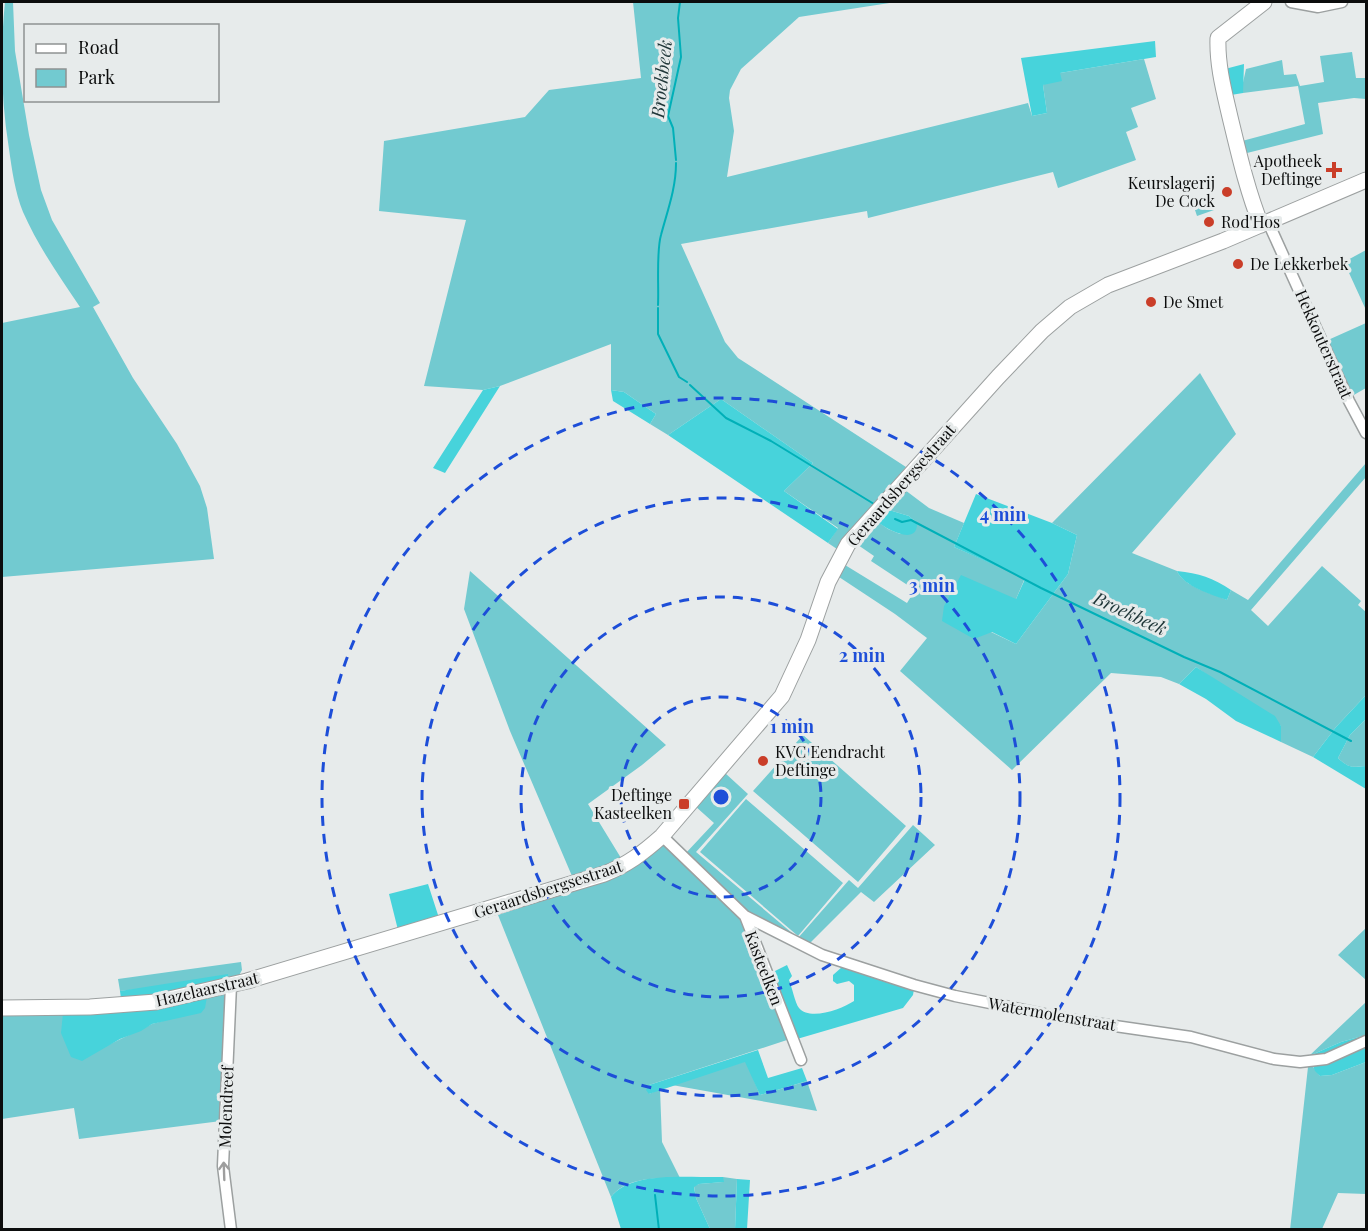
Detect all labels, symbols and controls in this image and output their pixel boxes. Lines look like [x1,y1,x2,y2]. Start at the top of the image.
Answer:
legend [24,24,219,102]
text: Road [78,35,119,59]
water label: Broekbeek [645,39,677,120]
text: Park [78,65,115,89]
place label: Apotheek Deftinge [1253,150,1322,189]
marker: Apotheek Deftinge [1327,163,1341,177]
place label: Keurslagerij De Cock [1128,172,1215,211]
marker: Keurslagerij De Cock [1220,185,1234,199]
place label: Rod'Hos [1221,211,1280,232]
marker: Rod'Hos [1202,215,1216,229]
place label: De Lekkerbek [1250,253,1349,274]
marker: De Lekkerbek [1231,257,1245,271]
street label: Hekkouterstraat [1291,286,1358,402]
place label: De Smet [1163,291,1224,312]
marker: De Smet [1144,295,1158,309]
street label: Geraardsbergsestraat [842,419,960,550]
text: 4 min [980,502,1026,526]
text: 3 min [909,573,955,597]
water label: Broekbeek [1089,585,1171,641]
text: 2 min [839,643,885,667]
text: 1 min [770,714,814,738]
place label: KVC Eendracht Deftinge [775,741,885,780]
marker: KVC Eendracht Deftinge [756,754,770,768]
place label: Deftinge Kasteelken [594,784,672,823]
centre of rings [711,787,731,807]
marker: Deftinge Kasteelken [677,797,691,811]
street label: Geraardsbergsestraat [471,854,625,922]
street label: Kasteelken [741,928,788,1008]
street label: Hazelaarstraat [153,966,261,1011]
street label: Watermolenstraat [986,992,1118,1035]
street label: Molendreef [214,1064,237,1148]
one-way arrow [218,1162,230,1182]

